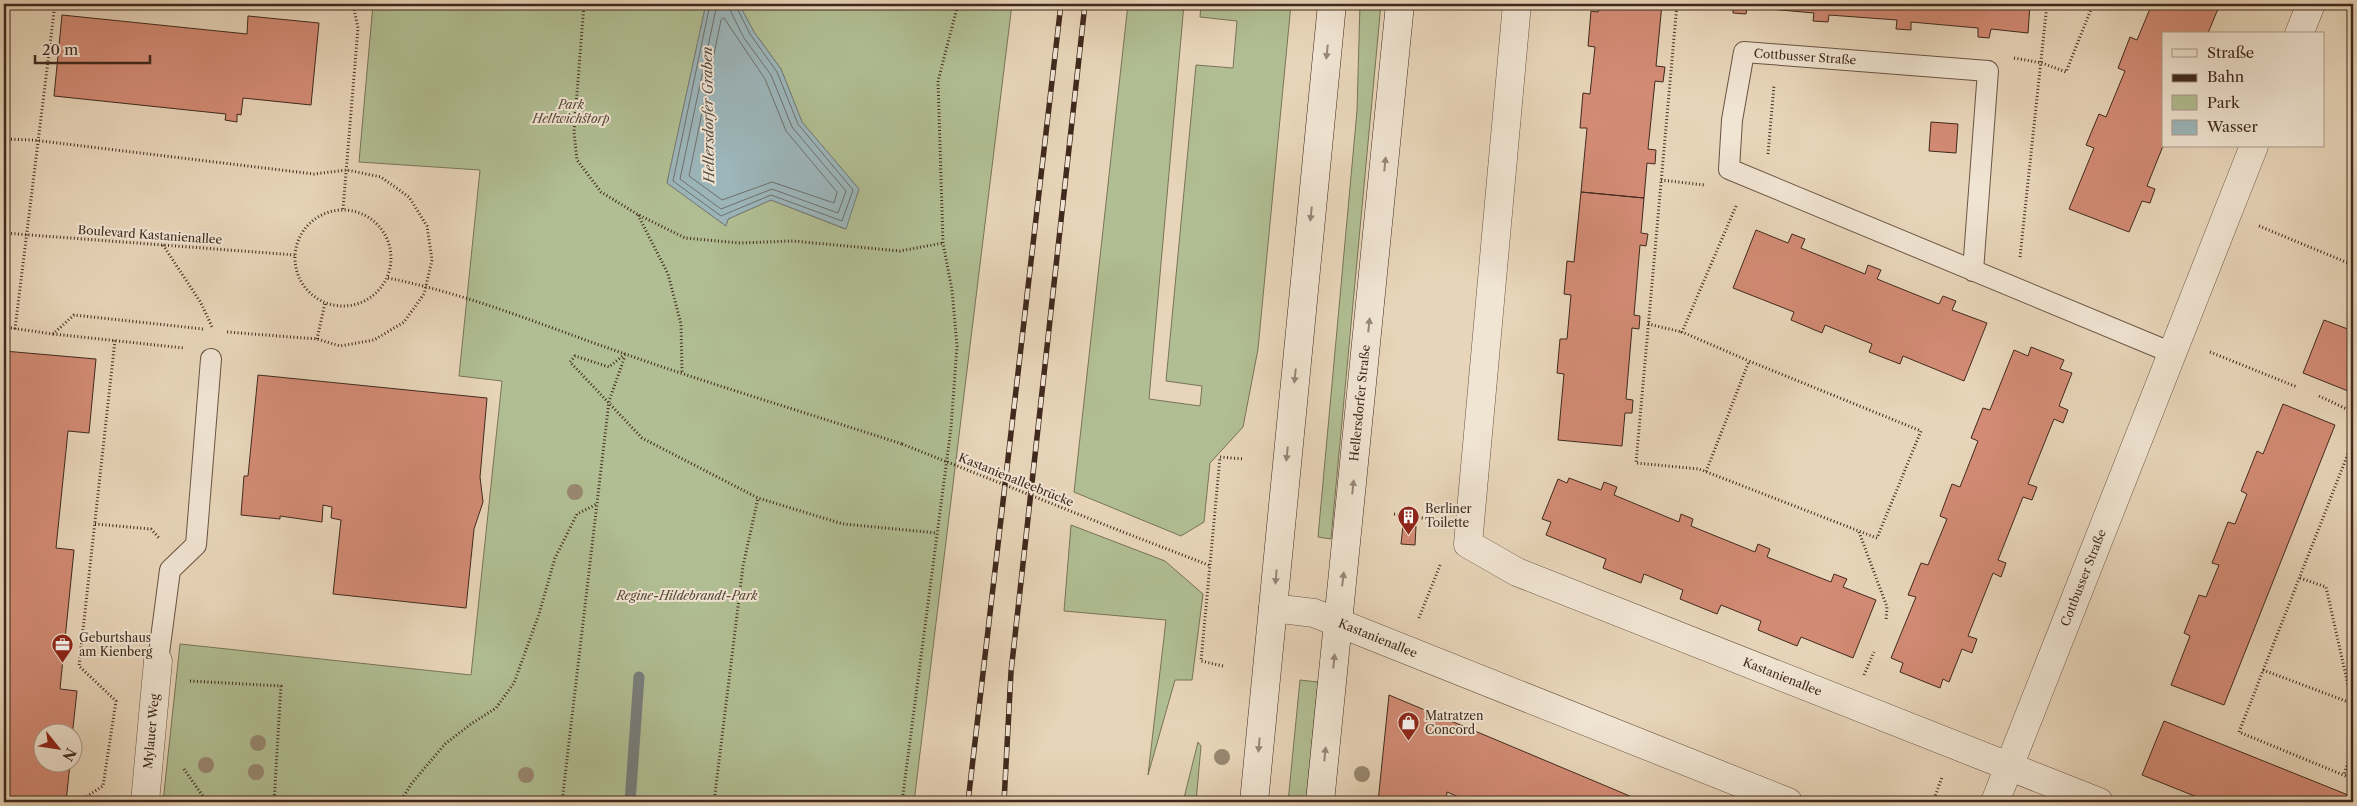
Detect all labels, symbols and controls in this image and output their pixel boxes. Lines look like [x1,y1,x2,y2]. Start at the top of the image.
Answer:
scale bar [35,32,150,64]
legend [2162,32,2324,148]
text: 20 m [42,40,78,59]
text: Straße [2207,43,2254,62]
one-way arrow [1323,45,1331,61]
street label: Cottbusser Straße [1753,45,1857,68]
water label: Hellersdorfer Graben [698,46,718,185]
text: Bahn [2207,67,2245,86]
text: Park [2207,93,2241,112]
park label: Park Hellwichstorp [531,97,610,126]
text: Wasser [2206,117,2258,136]
one-way arrow [1381,155,1389,171]
one-way arrow [1307,206,1315,222]
street label: Boulevard Kastanienallee [77,222,223,247]
one-way arrow [1365,317,1373,333]
street label: Hellersdorfer Straße [1346,344,1373,462]
one-way arrow [1291,368,1299,384]
one-way arrow [1283,447,1291,463]
street label: Kastanienalleebrücke [957,450,1076,510]
one-way arrow [1349,479,1357,495]
place label: Berliner Toilette [1425,501,1472,530]
building icon: Berliner Toilette [1397,504,1421,535]
street label: Cottbusser Straße [2057,527,2109,628]
one-way arrow [1272,569,1280,585]
one-way arrow [1339,571,1347,587]
park label: Regine-Hildebrandt-Park [616,588,758,603]
street label: Kastanienallee [1336,615,1420,661]
place label: Geburtshaus am Kienberg [79,630,153,659]
office icon: Geburtshaus am Kienberg [51,633,75,664]
one-way arrow [1330,653,1338,669]
street label: Kastanienallee [1741,654,1825,699]
street label: Mylauer Weg [140,692,162,769]
place label: Matratzen Concord [1425,708,1484,737]
shop icon: Matratzen Concord [1397,711,1421,742]
north arrow [32,724,82,774]
one-way arrow [1255,737,1263,753]
text: N [58,745,80,764]
one-way arrow [1321,745,1329,761]

